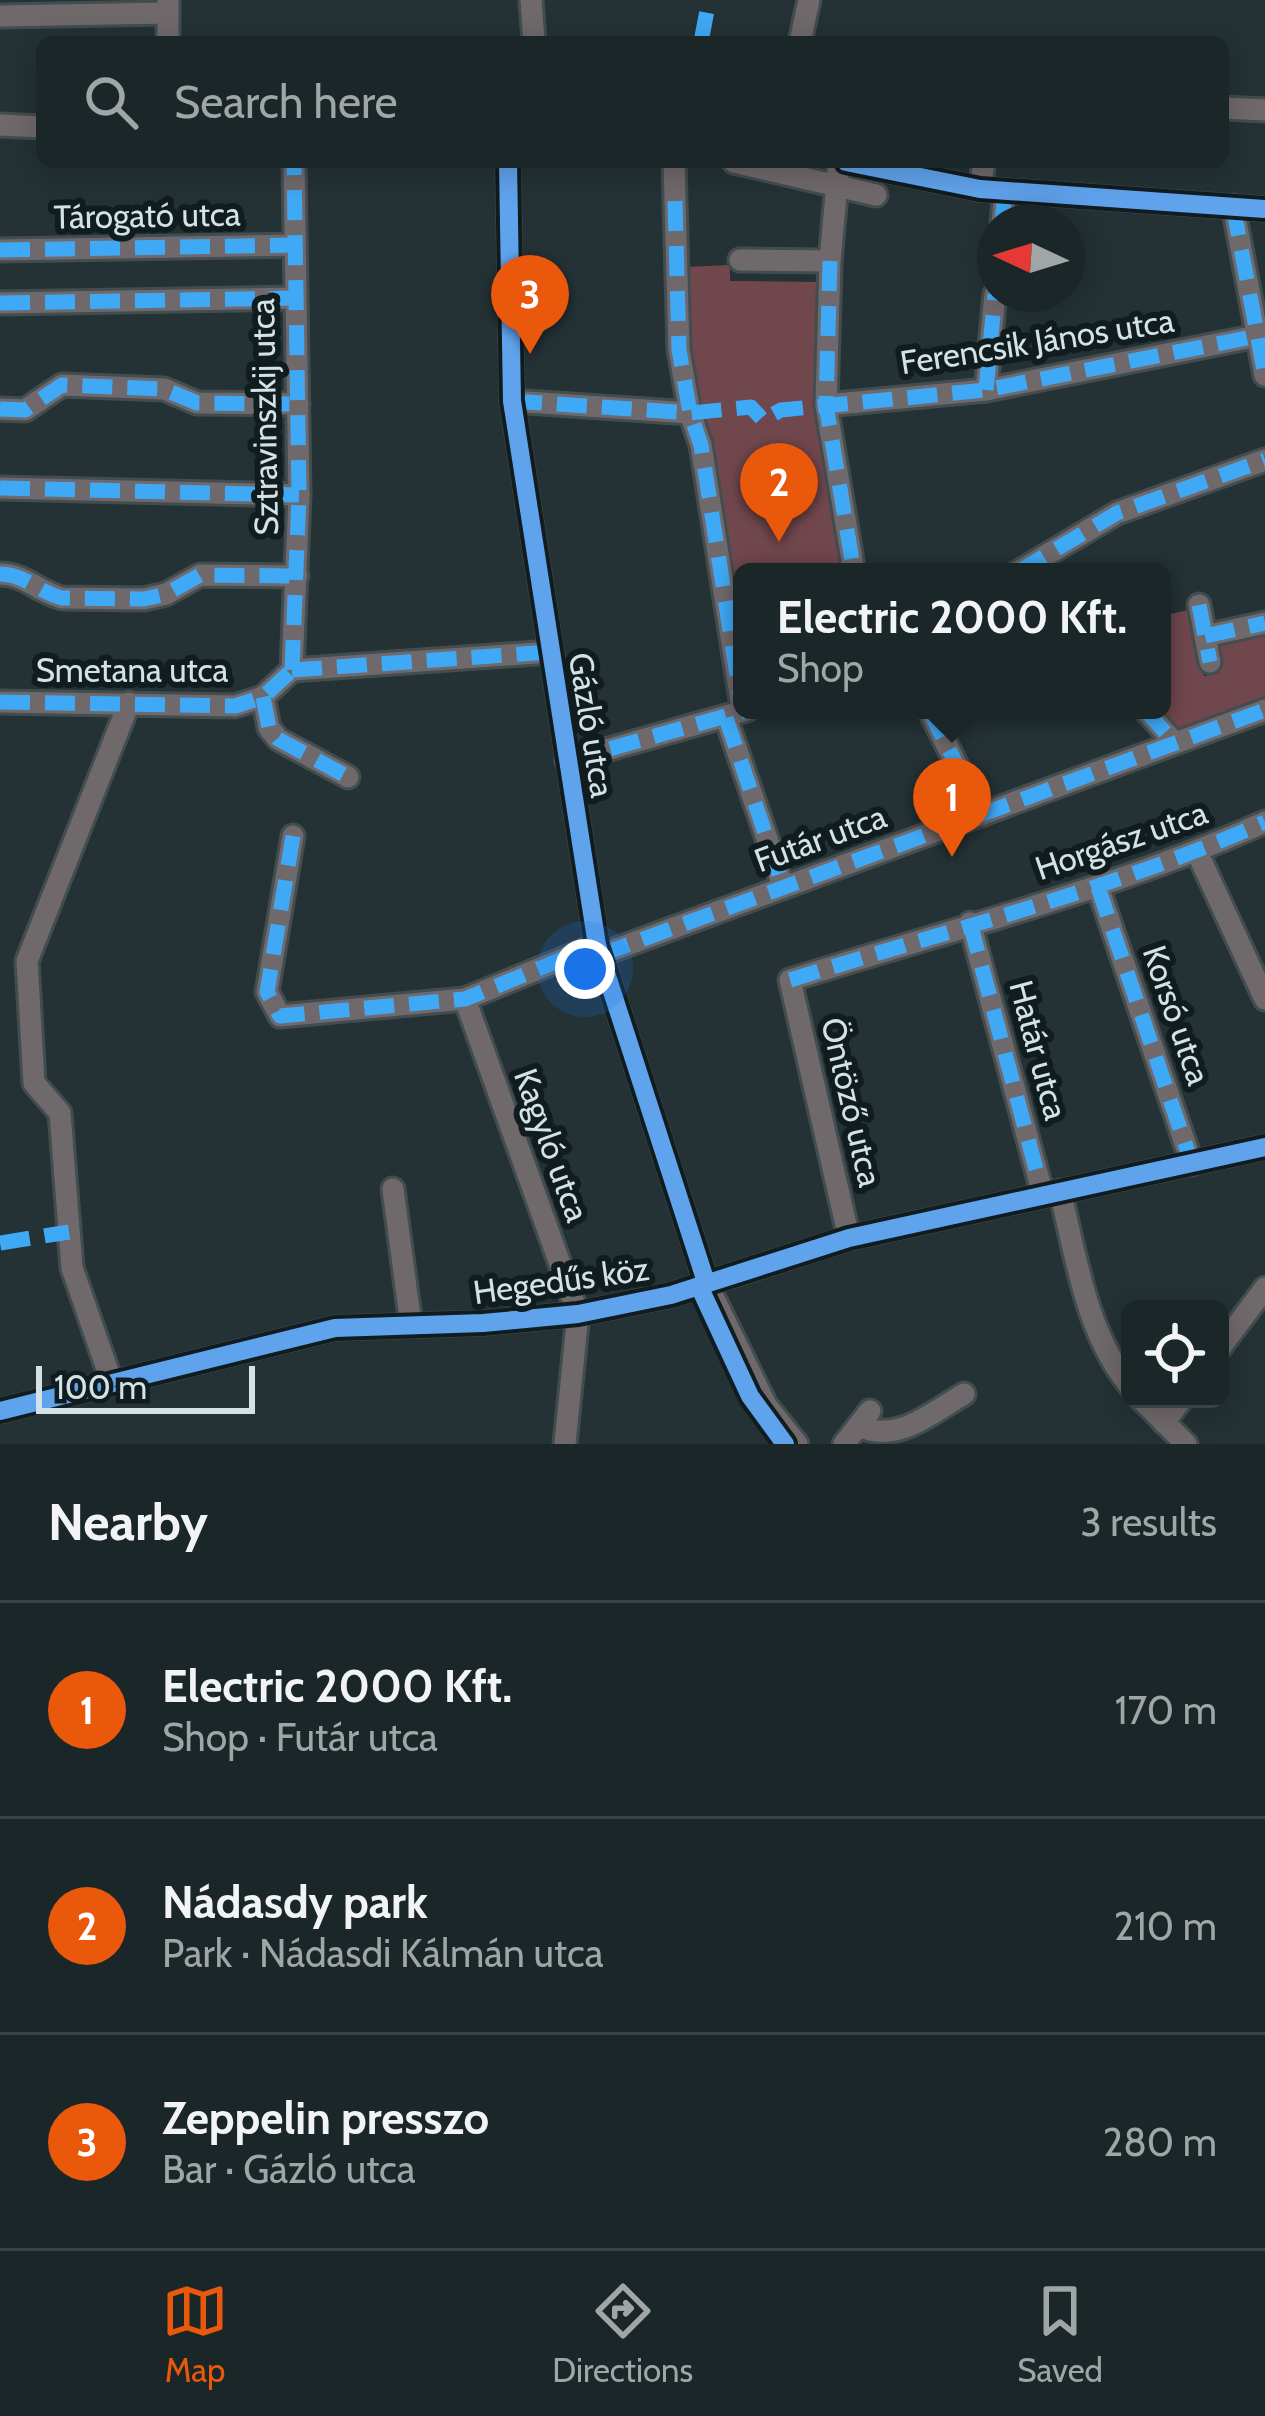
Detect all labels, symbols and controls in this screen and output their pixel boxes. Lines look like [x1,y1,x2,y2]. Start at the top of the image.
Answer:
search box [36,36,1229,168]
icon: search [78,69,144,135]
text: Search here [174,75,398,129]
street label: Tárogató utca [53,193,241,237]
north arrow [977,204,1085,312]
pin: 3 [491,255,569,354]
street label: Sztravinszkij utca [242,298,286,536]
street label: Ferencsik János utca [897,300,1177,382]
pin: 2 [740,443,818,542]
popup [733,563,1171,719]
text: Electric 2000 Kft. [777,590,1127,644]
text: Shop [777,644,864,692]
street label: Smetana utca [36,650,229,690]
street label: Gázló utca [561,650,623,800]
pin: 1 [913,758,991,857]
street label: Horgász utca [1030,792,1212,888]
street label: Futár utca [749,796,891,880]
your location [555,939,615,999]
street label: Korsó utca [1135,940,1219,1090]
street label: Határ utca [1001,976,1077,1124]
street label: Öntöző utca [813,1014,891,1191]
street label: Kagyló utca [506,1063,598,1227]
street label: Hegedűs köz [470,1248,652,1312]
map controls [1121,1300,1229,1408]
button: locate [1121,1300,1229,1408]
scale bar [36,1360,255,1413]
text: 100 m [54,1367,147,1407]
text: Nearby [48,1491,208,1553]
text: 3 results [1080,1498,1217,1546]
text: Electric 2000 Kft. [162,1659,512,1713]
text: 1 [80,1686,94,1734]
text: 170 m [1115,1686,1217,1734]
text: Shop · Futár utca [162,1713,438,1761]
text: Nádasdy park [162,1875,428,1929]
text: 2 [77,1902,97,1950]
text: 210 m [1114,1902,1217,1950]
text: Park · Nádasdi Kálmán utca [162,1929,603,1977]
text: Zeppelin presszo [162,2091,489,2145]
text: 3 [76,2118,98,2166]
text: 280 m [1103,2118,1217,2166]
text: Bar · Gázló utca [162,2145,416,2193]
tab: Map [162,2278,228,2390]
tab: Directions [552,2278,693,2390]
tab: Saved [1017,2278,1103,2390]

